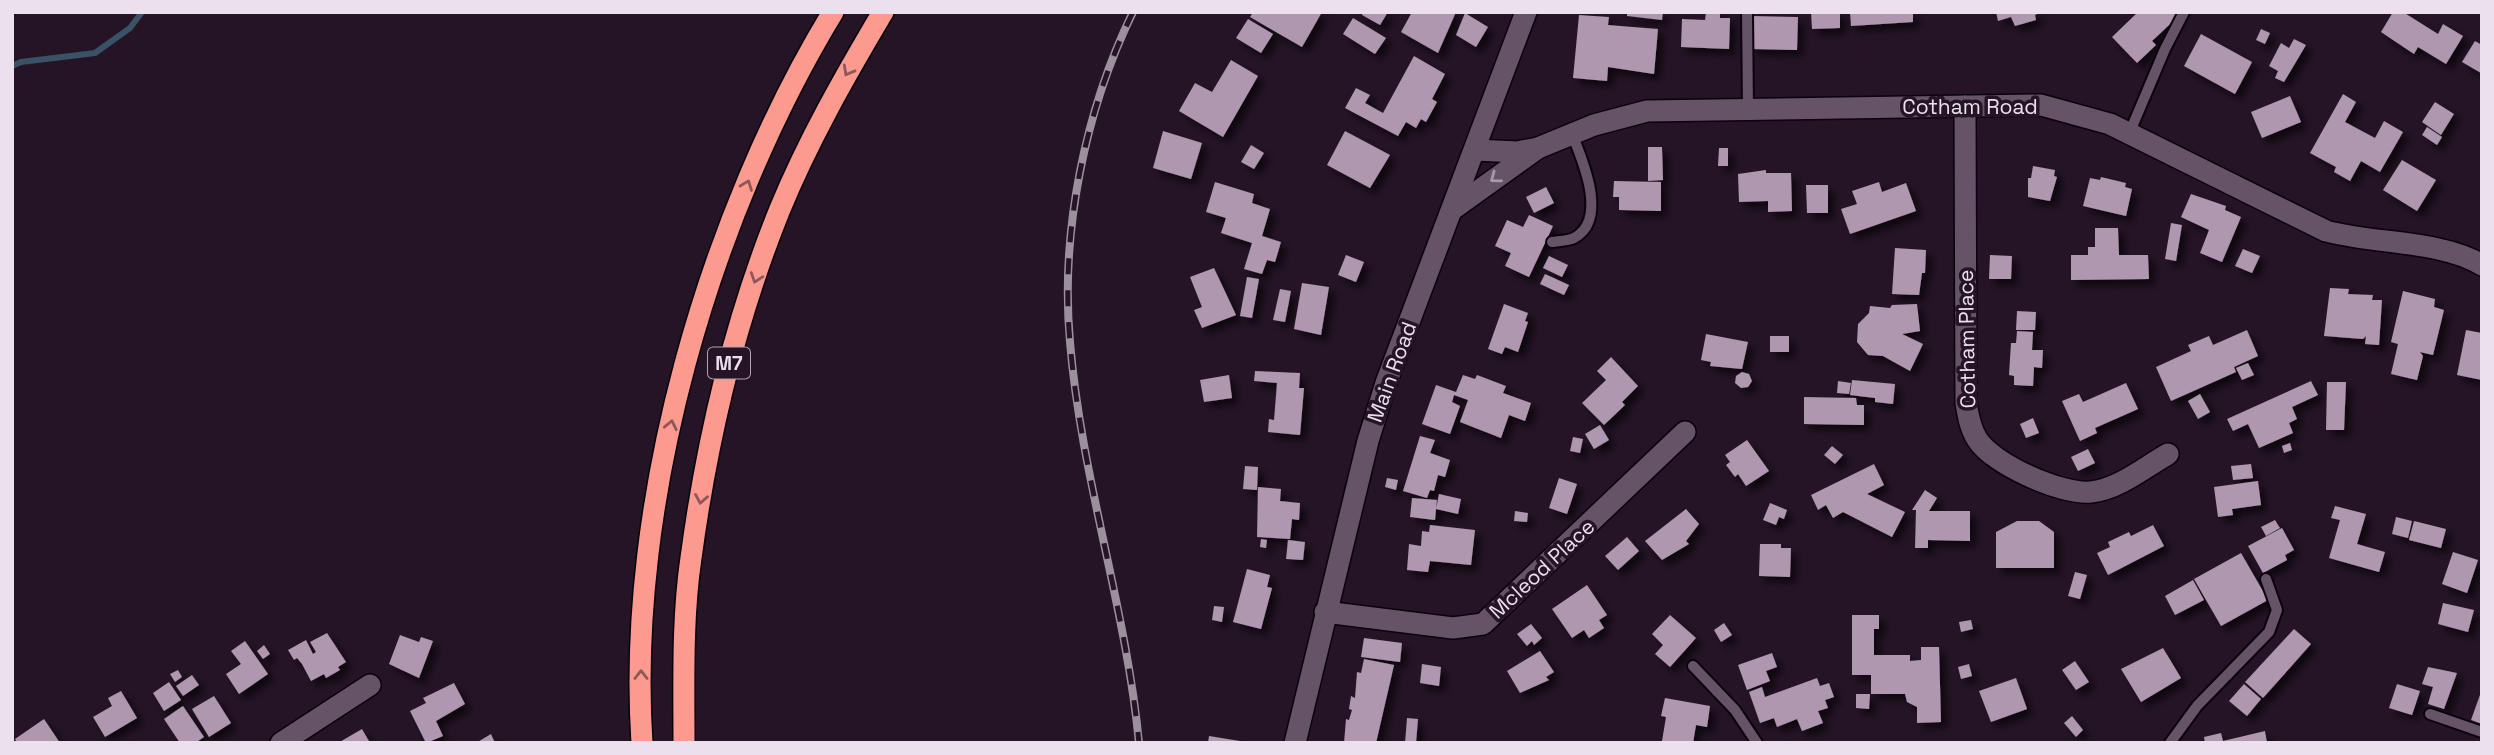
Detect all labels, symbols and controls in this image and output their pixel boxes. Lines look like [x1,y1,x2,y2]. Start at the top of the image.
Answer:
one-way arrow [843,64,856,76]
street label: Cotham Road [1902,93,2038,120]
one-way arrow [1490,169,1502,182]
one-way arrow [738,179,752,191]
street label: Cotham Place [1952,269,1981,409]
one-way arrow [750,272,764,284]
street label: Main Road [1361,318,1422,426]
road number: M7 [708,348,750,378]
one-way arrow [663,419,678,431]
one-way arrow [694,493,709,505]
street label: Mcleod Place [1483,513,1600,624]
one-way arrow [633,669,649,679]

